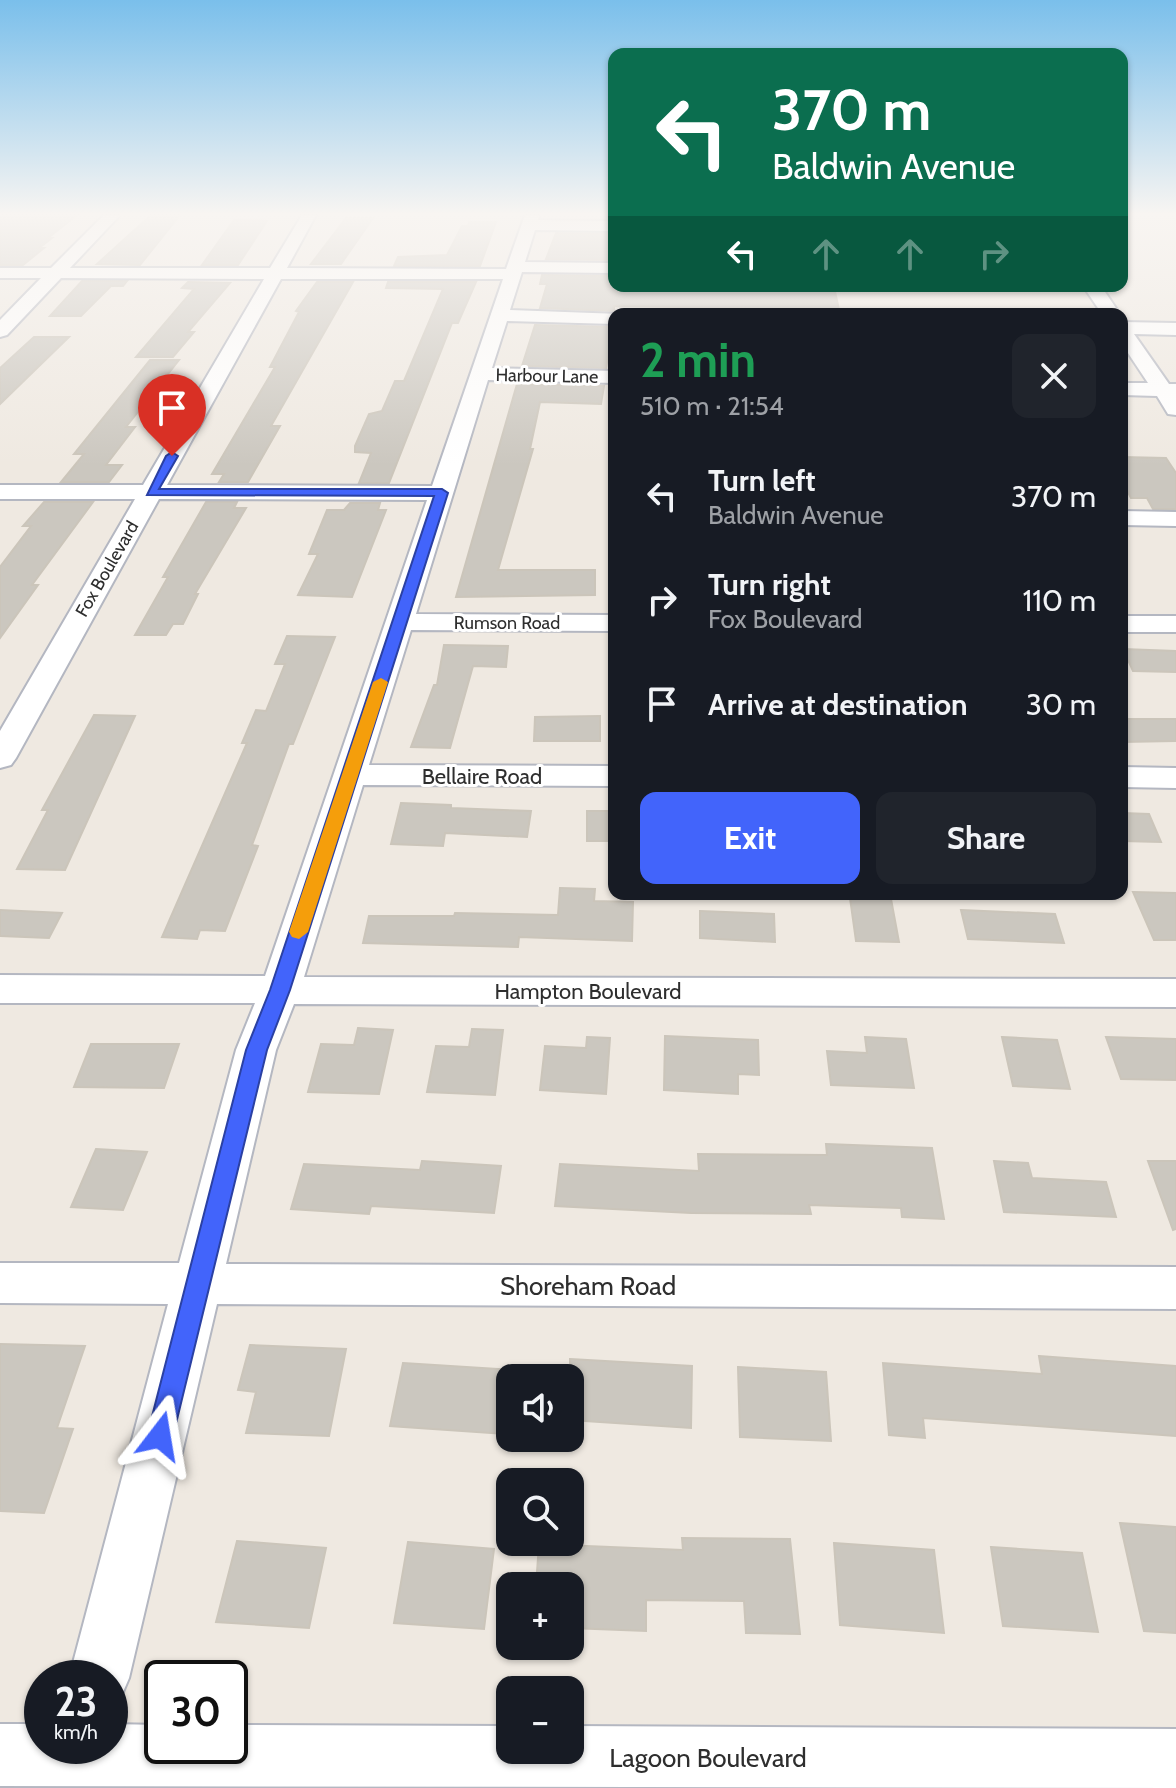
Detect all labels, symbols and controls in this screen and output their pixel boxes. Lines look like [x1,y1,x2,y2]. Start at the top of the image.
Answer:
text: 370 m [772,76,931,144]
icon: left [640,80,744,184]
text: Baldwin Avenue [772,144,1015,188]
icon: left [720,232,764,276]
icon: ahead [804,232,848,276]
icon: ahead [888,232,932,276]
icon: right [972,232,1016,276]
text: 2 min [640,331,756,389]
button: close [1012,334,1096,418]
street label: Harbour Lane [495,364,599,388]
pin [138,374,206,456]
icon: arrive [150,386,194,430]
text: 510 m · 21:54 [640,390,784,422]
text: Turn left [708,462,816,499]
icon: left [640,474,684,518]
text: 370 m [1011,478,1096,515]
text: Baldwin Avenue [708,499,884,531]
street label: Fox Boulevard [71,517,143,621]
text: Turn right [708,566,831,603]
icon: right [640,578,684,622]
text: 110 m [1022,582,1096,619]
text: Fox Boulevard [708,603,863,635]
street label: Rumson Road [454,612,560,634]
icon: arrive [640,682,684,726]
text: Arrive at destination [708,686,968,723]
text: 30 m [1026,686,1096,723]
street label: Bellaire Road [422,763,542,790]
button: Exit [640,792,860,884]
button: Share [876,792,1096,884]
street label: Hampton Boulevard [494,978,682,1005]
street label: Shoreham Road [500,1270,676,1302]
map controls [496,1364,584,1764]
button: sound [496,1364,584,1452]
position arrow [118,1394,202,1478]
button: search [496,1468,584,1556]
button: + [496,1572,584,1660]
speed limit sign: 30 [144,1660,248,1764]
button: − [496,1676,584,1764]
text: 23 [55,1677,97,1726]
text: km/h [54,1720,98,1744]
street label: Lagoon Boulevard [609,1742,807,1774]

